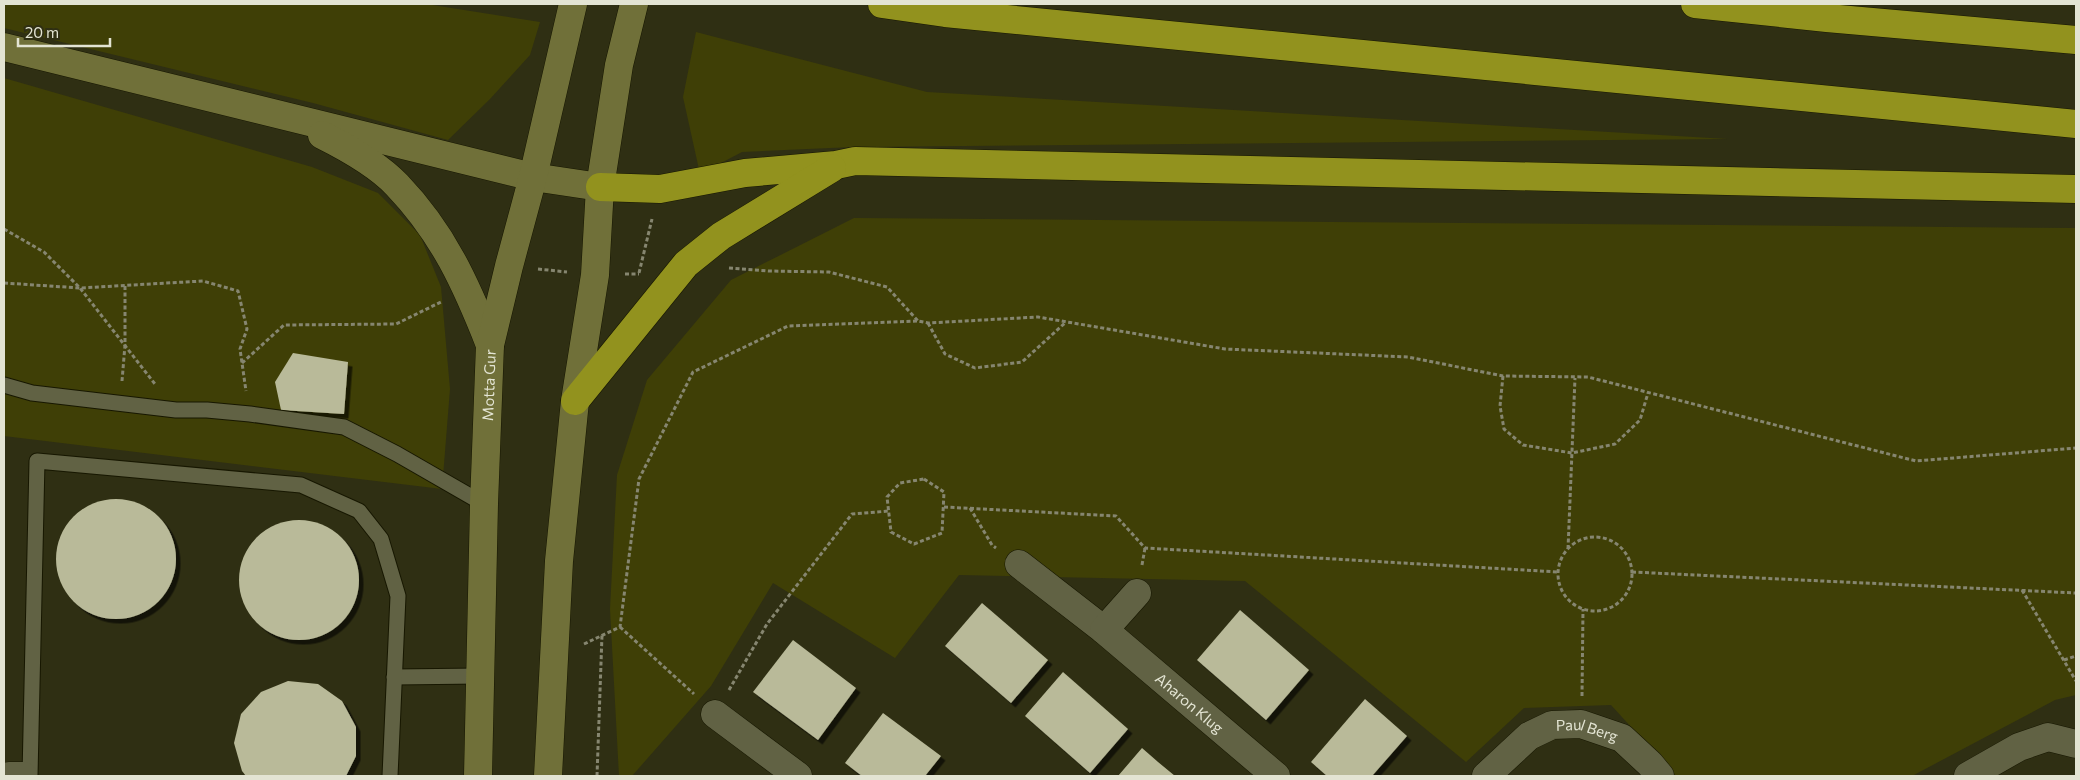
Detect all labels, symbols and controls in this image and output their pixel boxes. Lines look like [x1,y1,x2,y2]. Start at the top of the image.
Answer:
scale bar [18,15,110,47]
text: 20 m [25,23,59,41]
street label: Motta Gur [478,349,499,421]
street label: Aharon Klug [1152,669,1227,737]
street label: Paul Berg [1555,715,1621,745]

